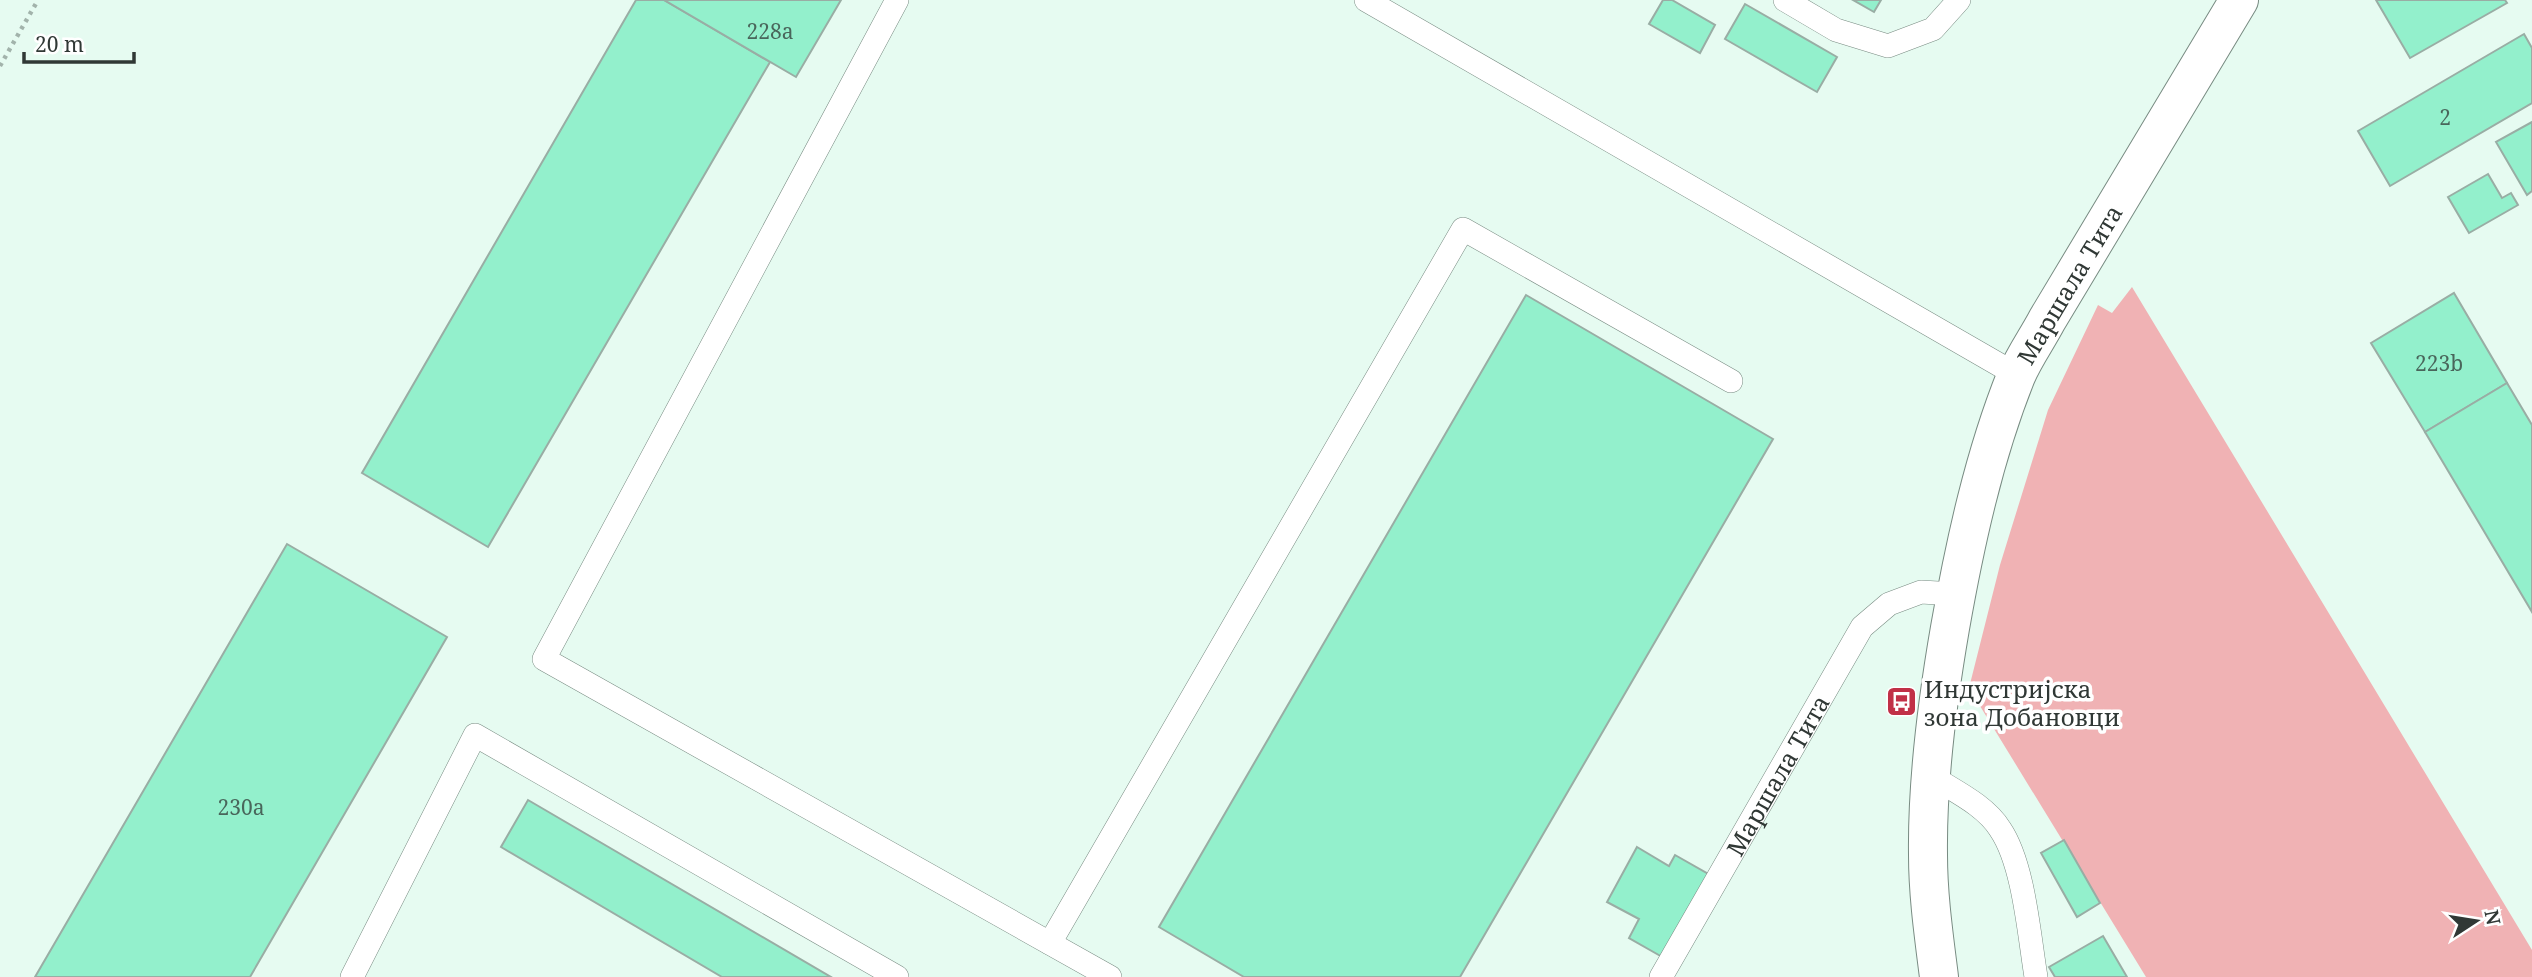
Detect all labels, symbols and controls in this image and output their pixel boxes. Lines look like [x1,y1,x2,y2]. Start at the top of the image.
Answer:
house number: 228a [746,17,794,45]
scale bar [24,21,135,65]
text: 20 m [35,30,84,58]
house number: 2 [2439,103,2451,131]
street label: Маршала Тита [2009,198,2129,370]
house number: 223b [2415,349,2463,377]
place label: Индустријска зона Добановци [1924,672,2120,733]
bus stop icon: Индустријска зона Добановци [1884,685,1918,719]
street label: Маршала Тита [1718,689,1836,861]
house number: 230a [217,793,265,821]
north arrow [2441,886,2511,956]
text: N [2478,907,2507,928]

